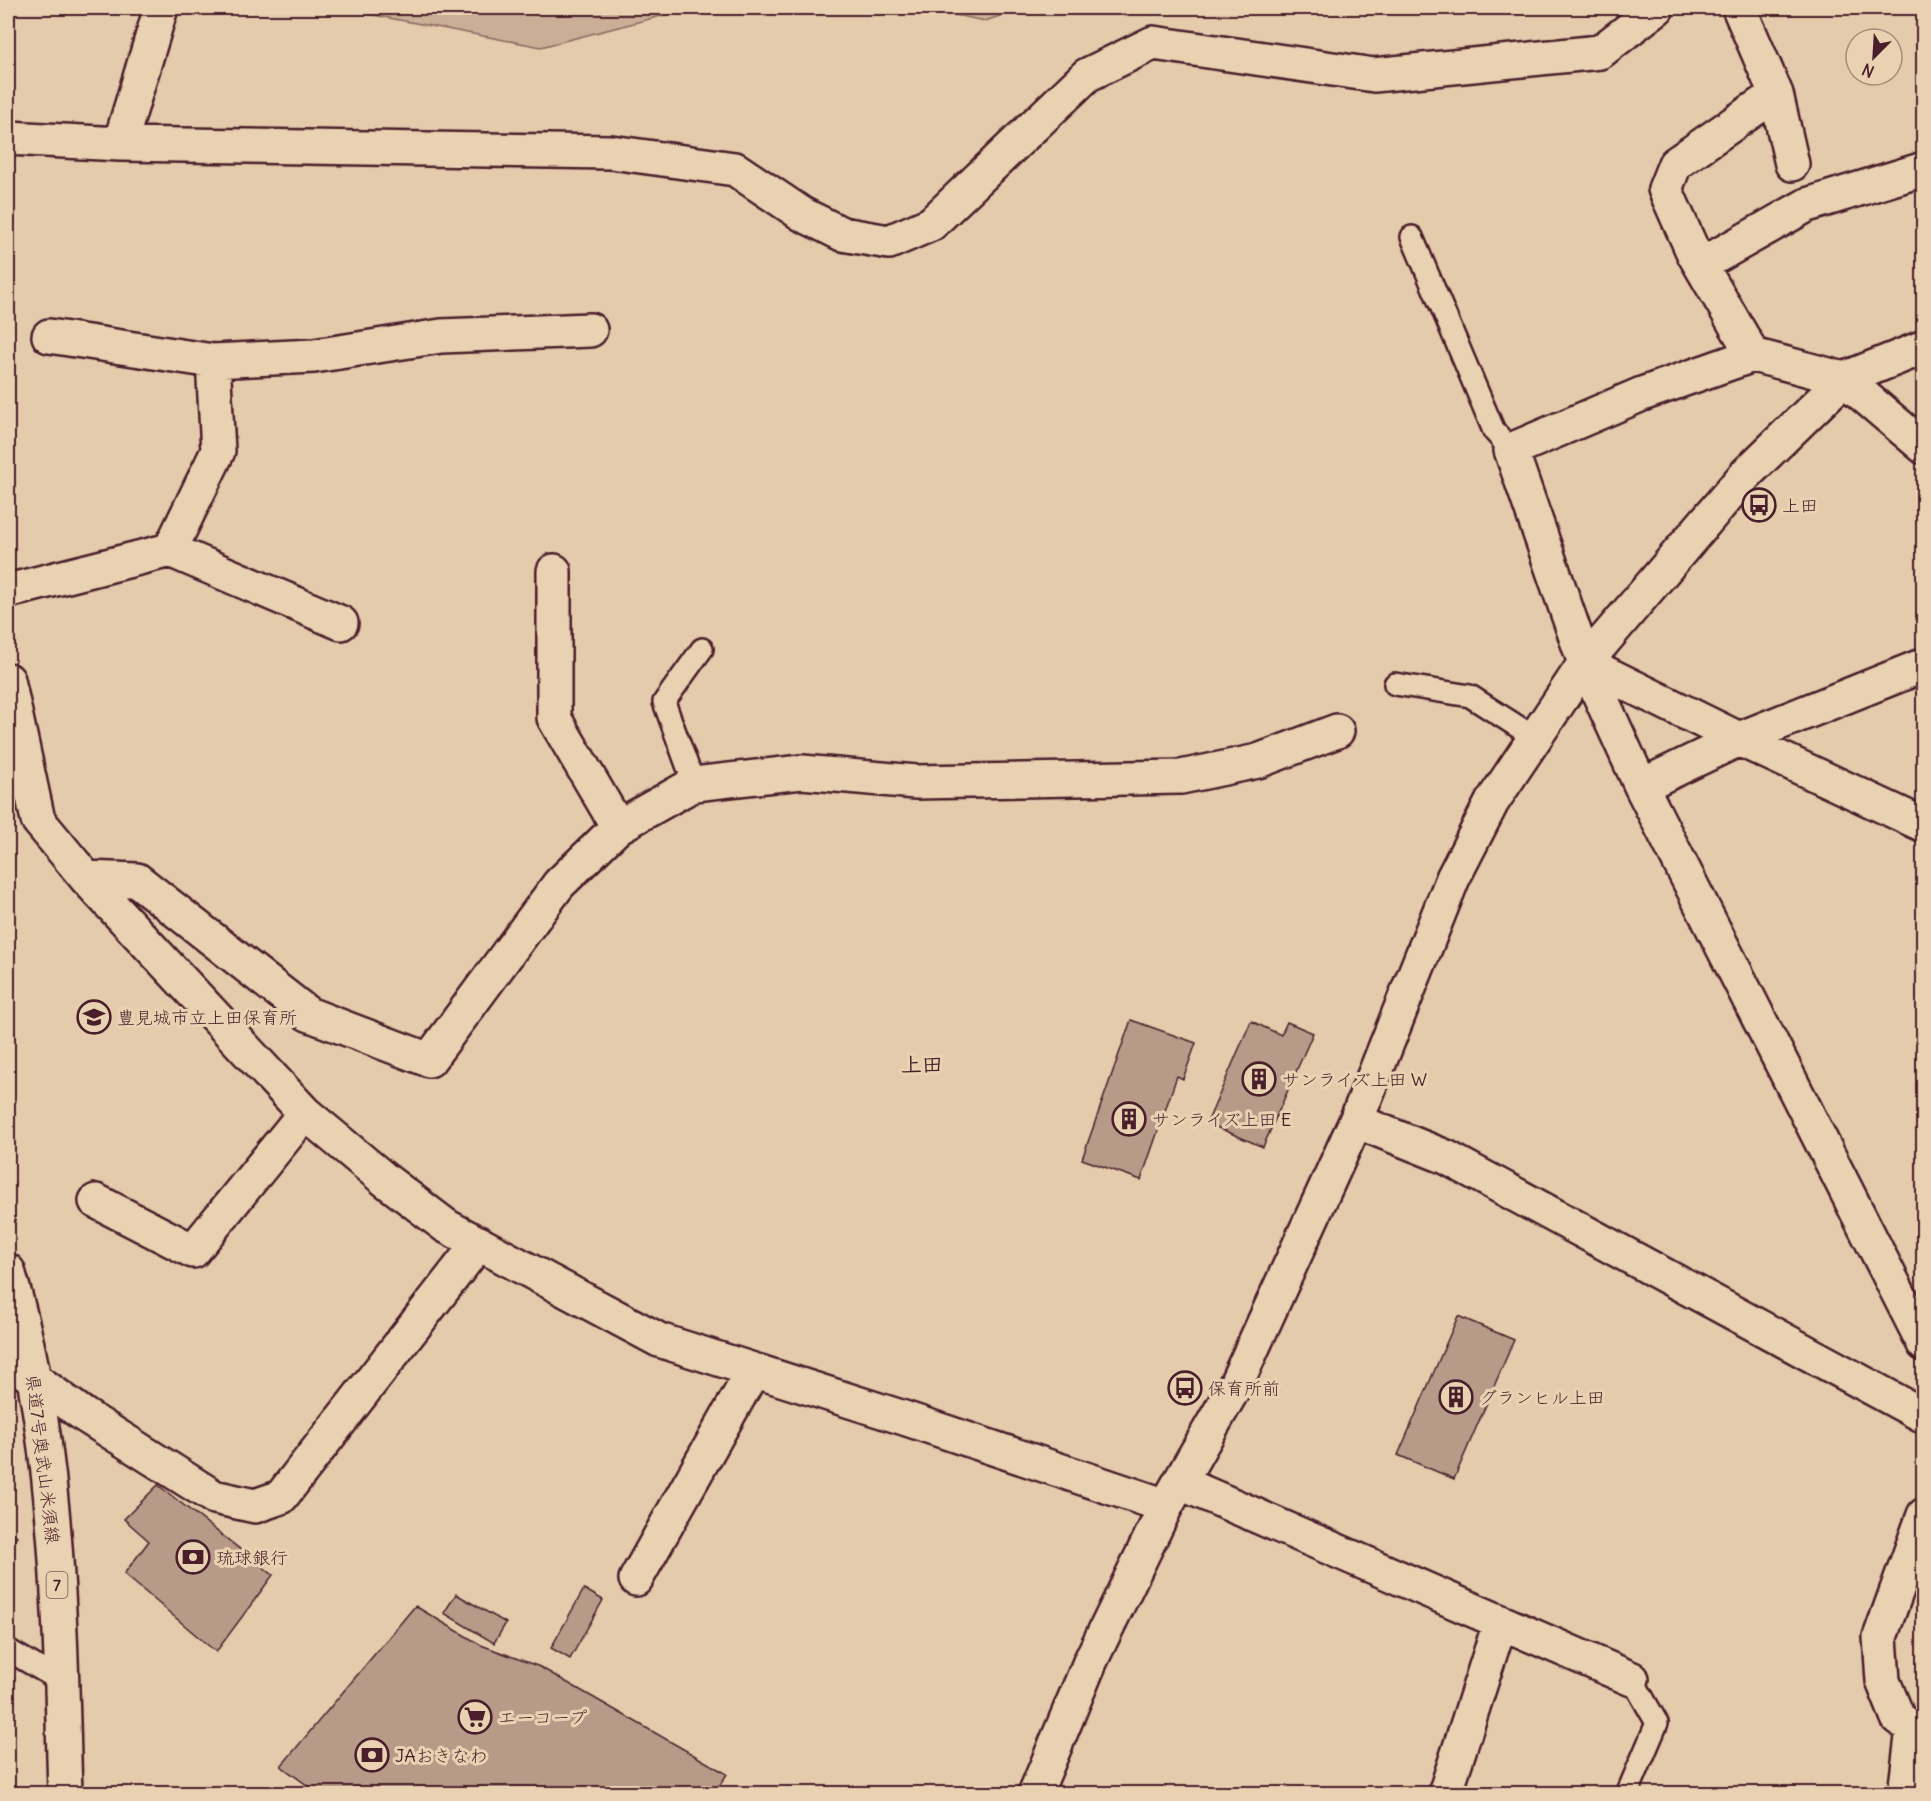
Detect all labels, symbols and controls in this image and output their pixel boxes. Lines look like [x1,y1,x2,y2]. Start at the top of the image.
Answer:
north arrow [1844,27,1904,87]
text: N [1859,59,1877,82]
bus stop icon: 上田 [1741,487,1777,523]
place label: 上田 [1782,494,1818,517]
school or university icon: 豊見城市立上田保育所 [76,999,112,1035]
place label: 豊見城市立上田保育所 [117,1006,297,1029]
district label: 上田 [901,1051,943,1078]
building icon: サンライズ上田 W [1241,1061,1277,1097]
place label: サンライズ上田 W [1282,1068,1427,1091]
building icon: サンライズ上田 E [1111,1101,1147,1137]
place label: サンライズ上田 E [1152,1108,1291,1131]
bus stop icon: 保育所前 [1167,1370,1203,1406]
street label: 県道7号奥武山米須線 [21,1373,65,1545]
place label: 保育所前 [1208,1377,1280,1400]
building icon: グランヒル上田 [1438,1379,1474,1415]
place label: グランヒル上田 [1479,1386,1605,1409]
bank icon: 琉球銀行 [175,1539,211,1575]
place label: 琉球銀行 [216,1546,288,1569]
road number: 7 [46,1572,68,1598]
supermarket icon: エーコープ [457,1699,493,1735]
place label: エーコープ [498,1706,587,1729]
bank icon: JAおきなわ [354,1737,390,1773]
place label: JAおきなわ [395,1744,488,1767]

